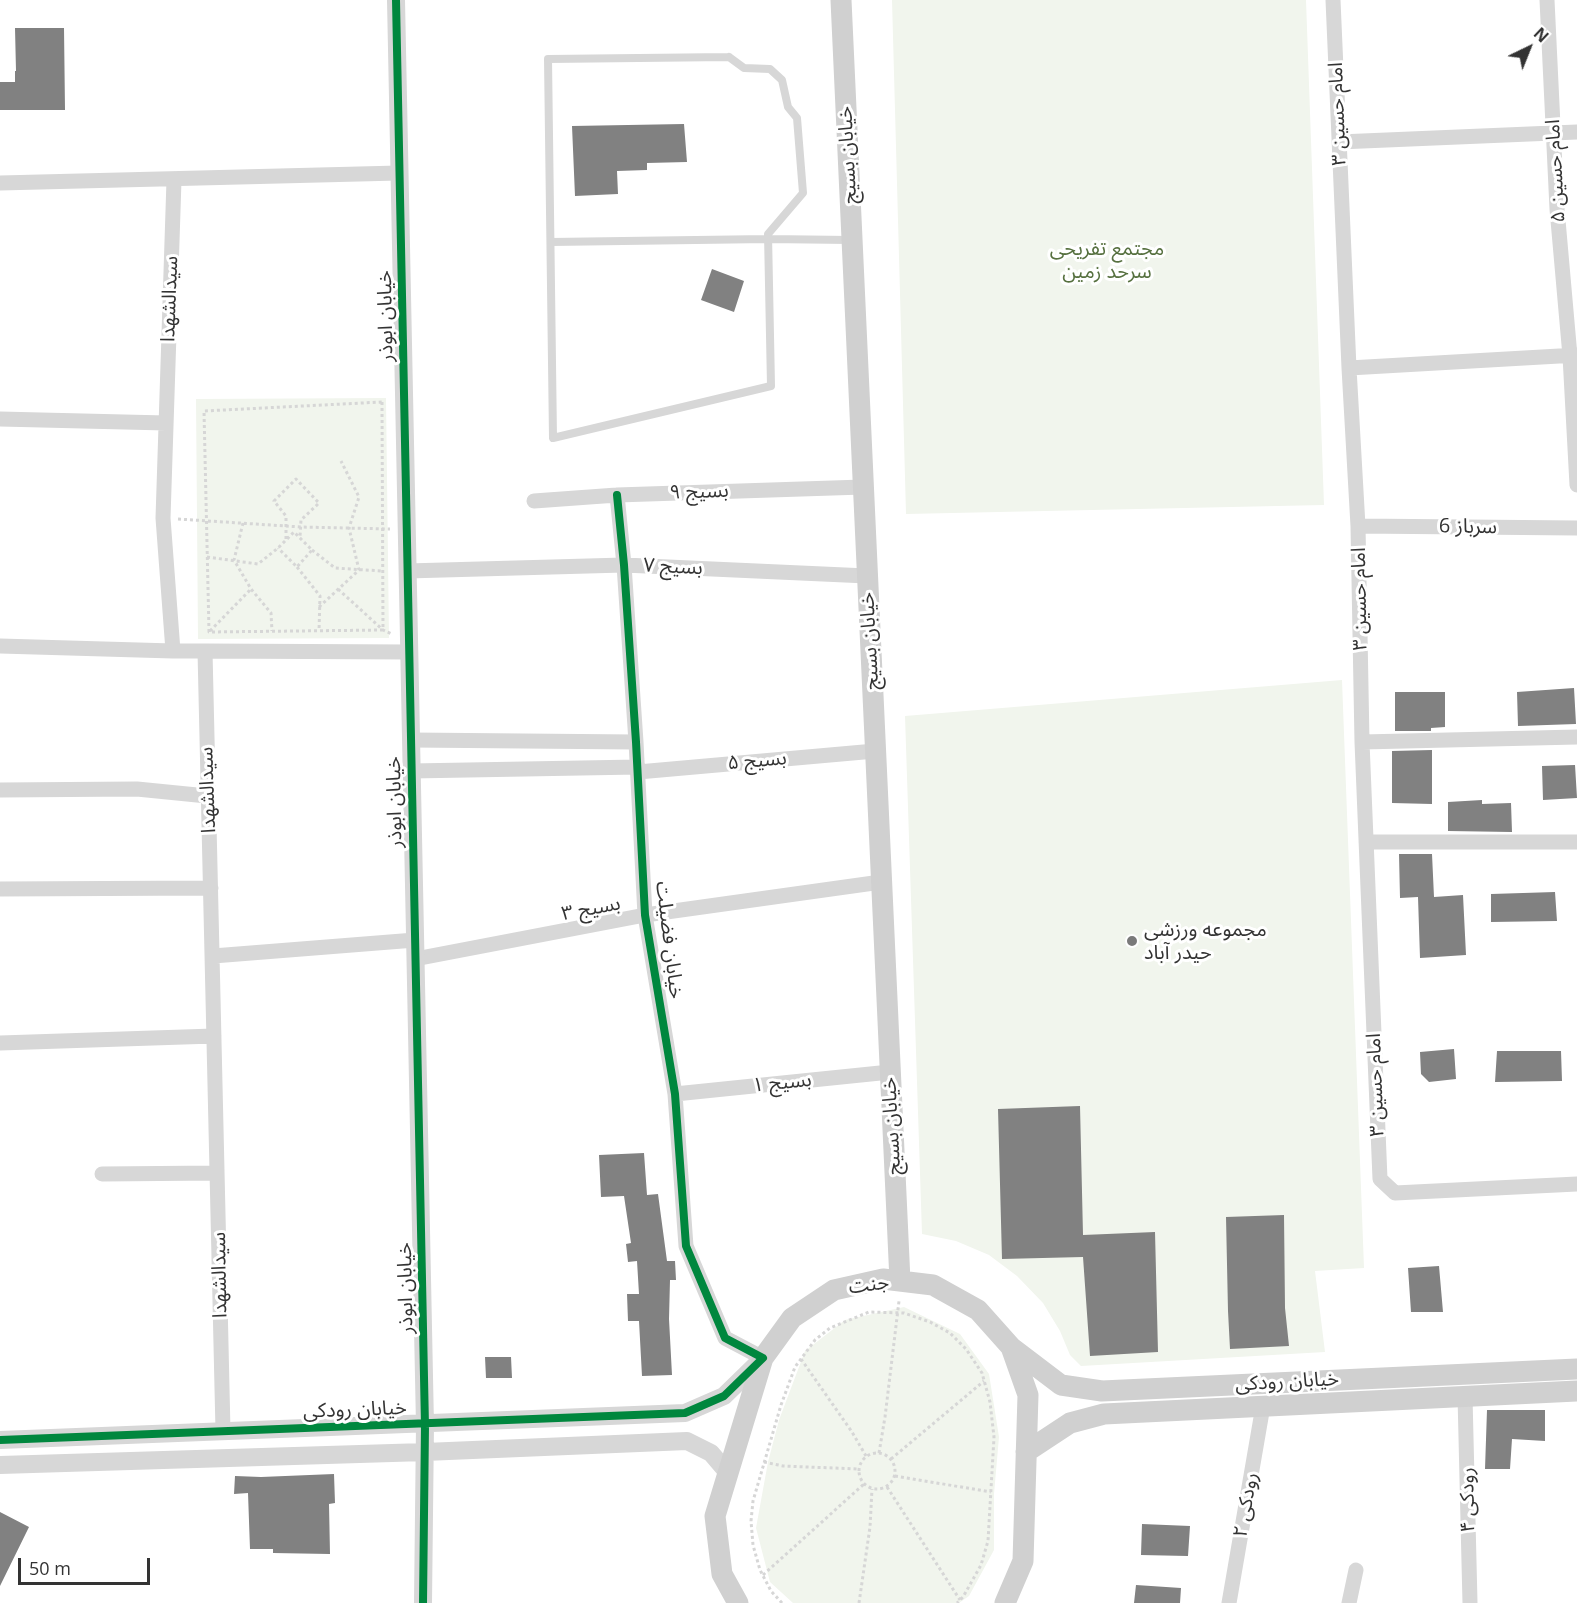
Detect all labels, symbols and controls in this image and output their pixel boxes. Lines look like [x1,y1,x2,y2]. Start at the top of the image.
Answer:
north arrow [1499,18,1559,78]
text: N [1529,22,1554,47]
street label: امام حسین ۳ [1324,62,1352,166]
street label: خیابان بسیج [833,105,863,205]
street label: امام حسین ۵ [1541,119,1571,223]
park label: مجتمع تفریحی سرحد زمین [1050,237,1164,284]
street label: سیدالشهدا [157,255,183,343]
street label: خیابان ابوذر [373,270,399,362]
street label: بسیج ۹ [669,479,729,505]
street label: سرباز 6 [1439,514,1497,540]
street label: امام حسین ۳ [1347,547,1373,651]
street label: بسیج ۷ [643,553,703,581]
street label: خیابان بسیج [855,591,885,691]
street label: سیدالشهدا [195,746,221,834]
street label: بسیج ۵ [726,746,788,776]
street label: خیابان ابوذر [382,756,408,848]
street label: خیابان فضیلت [650,880,688,1000]
street label: بسیج ۳ [560,892,622,926]
place label: مجموعه ورزشی حیدر آباد [1144,918,1267,965]
marker: مجموعه ورزشی حیدر آباد [1125,934,1139,948]
street label: امام حسین ۳ [1362,1033,1390,1137]
street label: بسیج ۱ [751,1068,813,1098]
street label: خیابان بسیج [877,1076,907,1176]
street label: سیدالشهدا [207,1232,233,1318]
street label: خیابان ابوذر [393,1242,419,1334]
street label: جنت [847,1271,891,1299]
street label: خیابان رودکی [1234,1367,1340,1397]
street label: خیابان رودکی [303,1396,407,1424]
street label: رودکی ۴ [1455,1467,1481,1533]
street label: رودکی ۲ [1229,1471,1263,1539]
scale bar [21,1546,153,1584]
text: 50 m [29,1556,71,1580]

